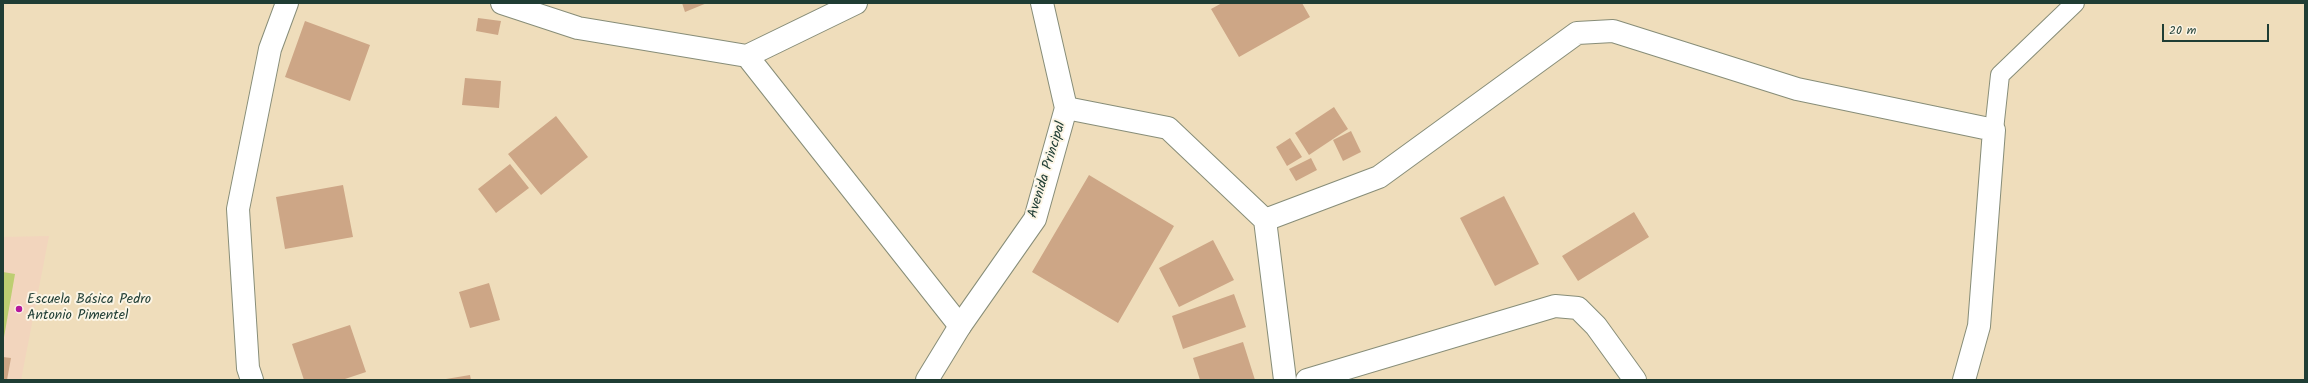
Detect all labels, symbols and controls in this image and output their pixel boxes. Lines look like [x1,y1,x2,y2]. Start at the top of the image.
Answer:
scale bar [2164,16,2271,42]
text: 20 m [2169,21,2196,40]
street label: Avenida Principal [1025,120,1071,220]
place label: Escuela Básica Pedro Antonio Pimentel [27,293,151,326]
marker: Escuela Básica Pedro Antonio Pimentel [14,304,24,314]

